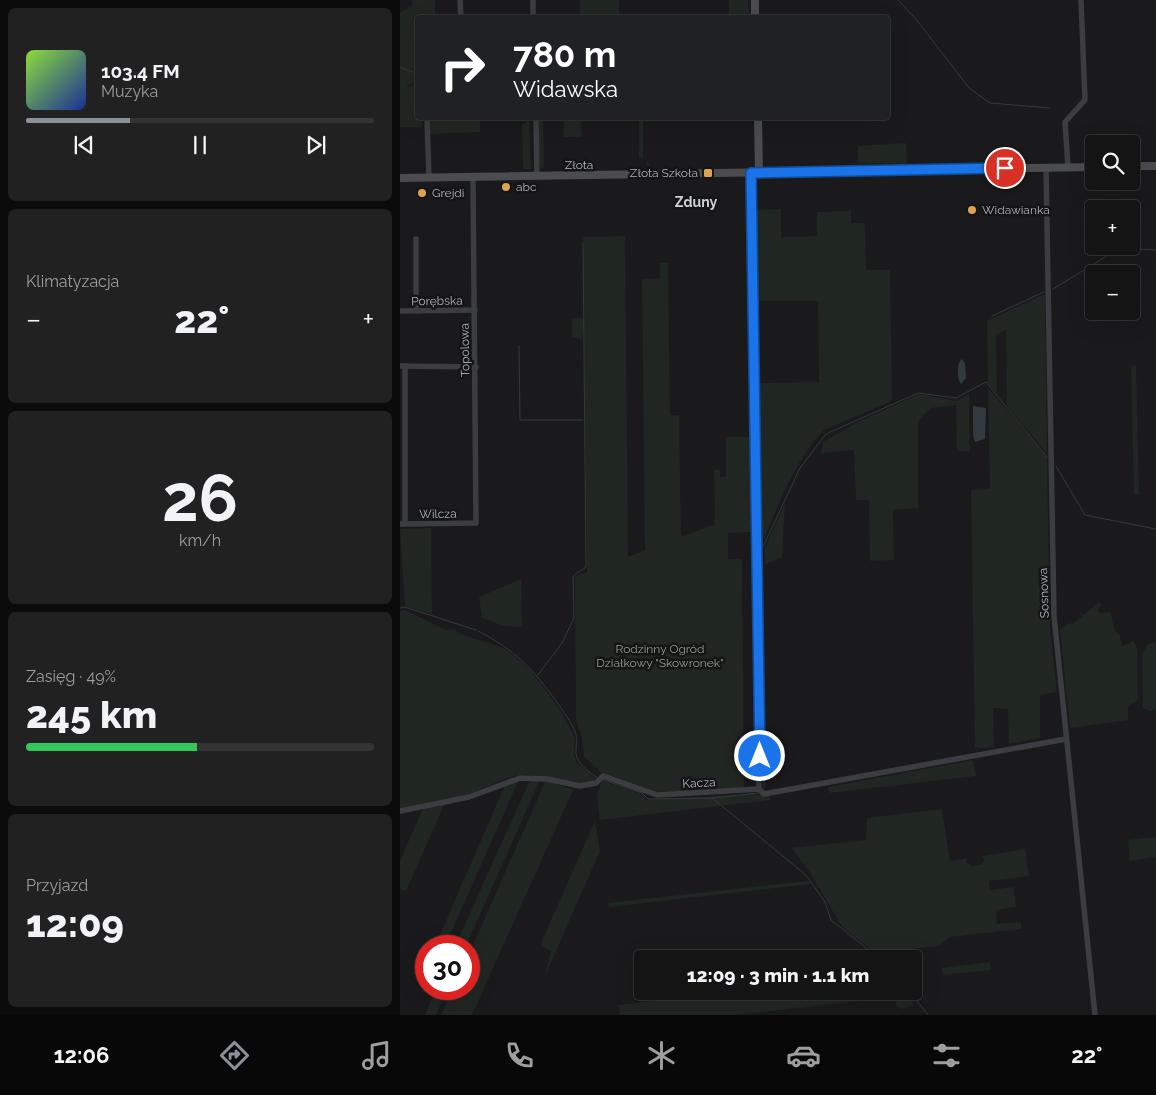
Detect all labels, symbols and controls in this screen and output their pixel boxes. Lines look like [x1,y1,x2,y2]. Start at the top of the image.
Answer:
text: 780 m [513,34,616,75]
icon: right [430,35,495,100]
text: 103.4 FM [101,60,180,82]
text: Widawska [513,76,618,102]
text: Muzyka [101,82,158,101]
icon: previous [70,131,98,159]
icon: pause [186,131,214,159]
icon: next [302,131,330,159]
map controls [1085,135,1140,320]
button: search [1085,135,1140,190]
pin [984,147,1026,189]
icon: arrive [991,154,1019,182]
street label: Złota [565,158,593,172]
place label: Złota Szkoła [630,166,698,180]
marker: Złota Szkoła [702,167,714,179]
place label: abc [516,180,537,194]
marker: abc [500,181,512,193]
place label: Grejdi [432,186,464,200]
marker: Grejdi [416,187,428,199]
district label: Zduny [675,194,717,210]
button: + [1085,200,1140,255]
place label: Widawianka [982,203,1050,217]
marker: Widawianka [966,204,978,216]
button: − [1085,265,1140,320]
text: Klimatyzacja [26,272,119,291]
street label: Porębska [411,294,463,308]
text: 22° [174,297,229,342]
text: − [26,303,41,336]
text: + [362,303,374,336]
street label: Topolowa [458,323,472,377]
text: 26 [162,460,238,536]
street label: Wilcza [419,507,457,521]
text: km/h [179,531,221,550]
street label: Sosnowa [1036,568,1052,618]
park label: Rodzinny Ogród Działkowy "Skowronek" [596,642,724,670]
text: Zasięg · 49% [26,667,116,686]
text: 245 km [26,692,157,737]
position arrow [733,729,785,781]
street label: Kacza [682,775,716,791]
text: Przyjazd [26,876,88,895]
text: 12:09 [26,901,124,946]
speed limit sign: 30 [415,935,480,1000]
text: 12:09 · 3 min · 1.1 km [687,964,869,986]
icon: directions [217,1038,252,1073]
icon: music [359,1038,394,1073]
icon: phone [502,1038,537,1073]
icon: climate [644,1038,679,1073]
icon: car [786,1038,821,1073]
icon: filters [929,1038,964,1073]
text: 12:06 [54,1042,109,1068]
text: 22° [1071,1042,1102,1068]

